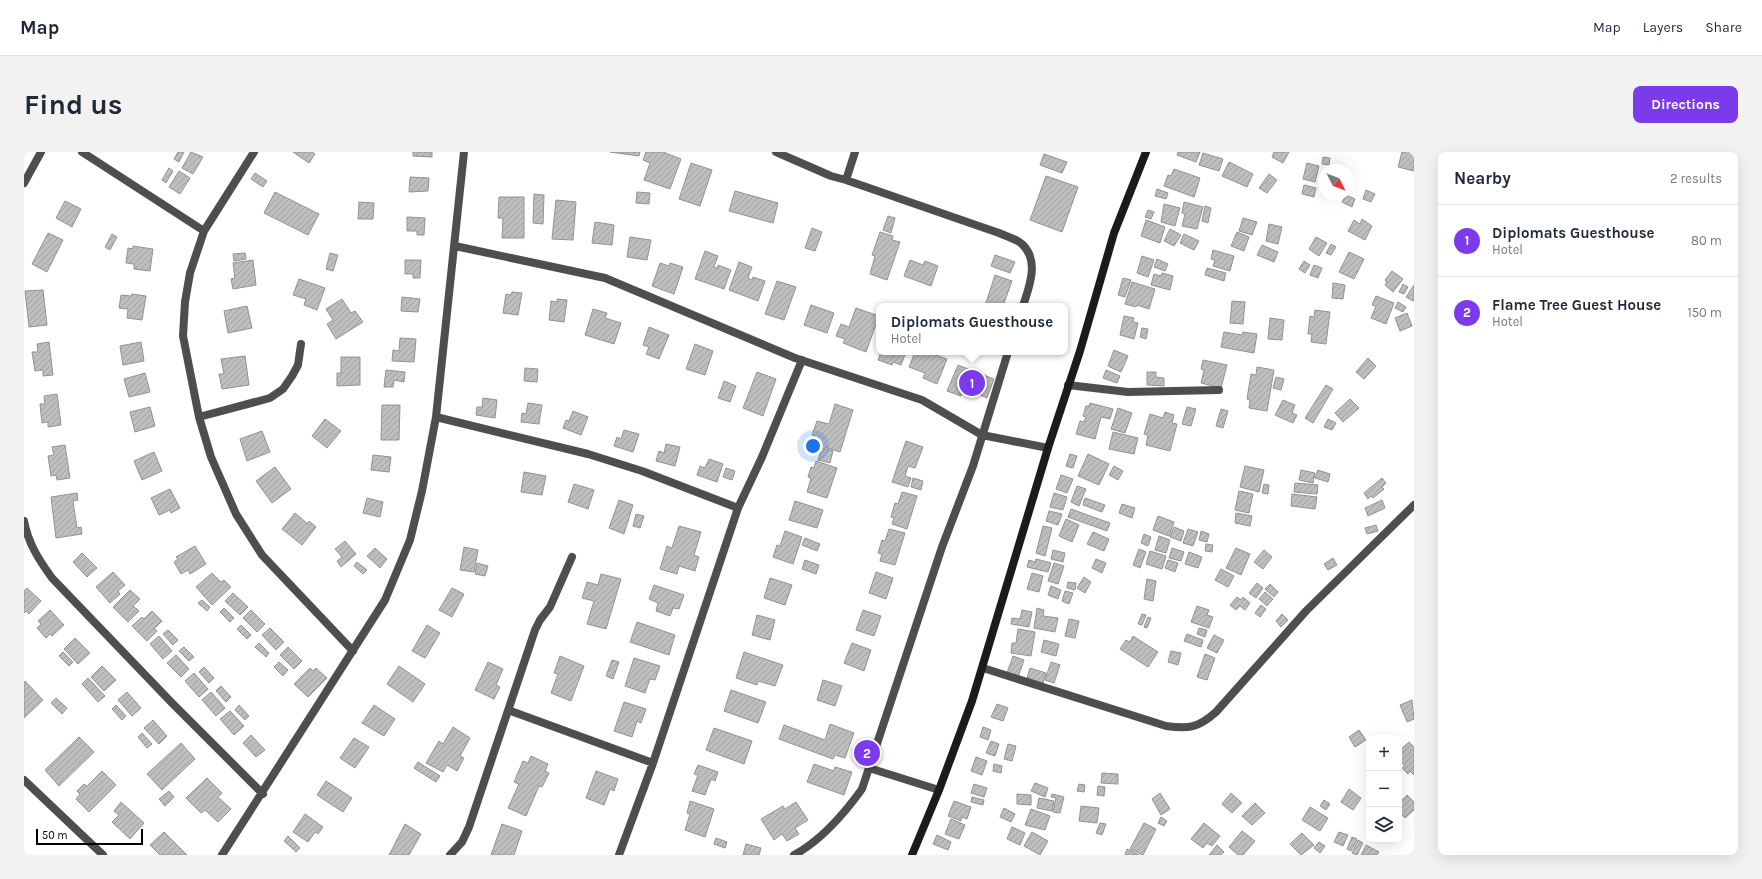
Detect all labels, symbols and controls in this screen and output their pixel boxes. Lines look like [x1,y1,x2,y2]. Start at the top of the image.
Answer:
text: Map [20,17,59,39]
text: Map [1593,19,1621,36]
text: Layers [1643,19,1683,36]
text: Share [1705,19,1742,36]
button: Directions [1633,86,1738,123]
text: Find us [24,88,123,121]
north arrow [1318,164,1354,200]
text: Nearby [1454,168,1511,188]
text: 2 results [1670,171,1722,186]
text: Diplomats Guesthouse [1492,224,1655,242]
text: 1 [1465,233,1469,248]
text: 80 m [1691,233,1722,248]
text: Hotel [1492,242,1523,257]
text: Flame Tree Guest House [1492,296,1661,314]
popup [876,303,1068,355]
text: 2 [1463,305,1471,320]
text: 150 m [1687,305,1722,320]
text: Diplomats Guesthouse [891,313,1053,331]
text: Hotel [1492,314,1523,329]
text: Hotel [891,331,922,346]
pin: 1 [959,368,985,398]
your location [803,436,823,456]
map controls [1366,735,1402,843]
button: + [1366,735,1402,771]
pin: 2 [854,738,880,768]
button: − [1366,771,1402,807]
button: layers [1366,807,1402,843]
scale bar [36,827,143,846]
text: 50 m [42,829,68,842]

